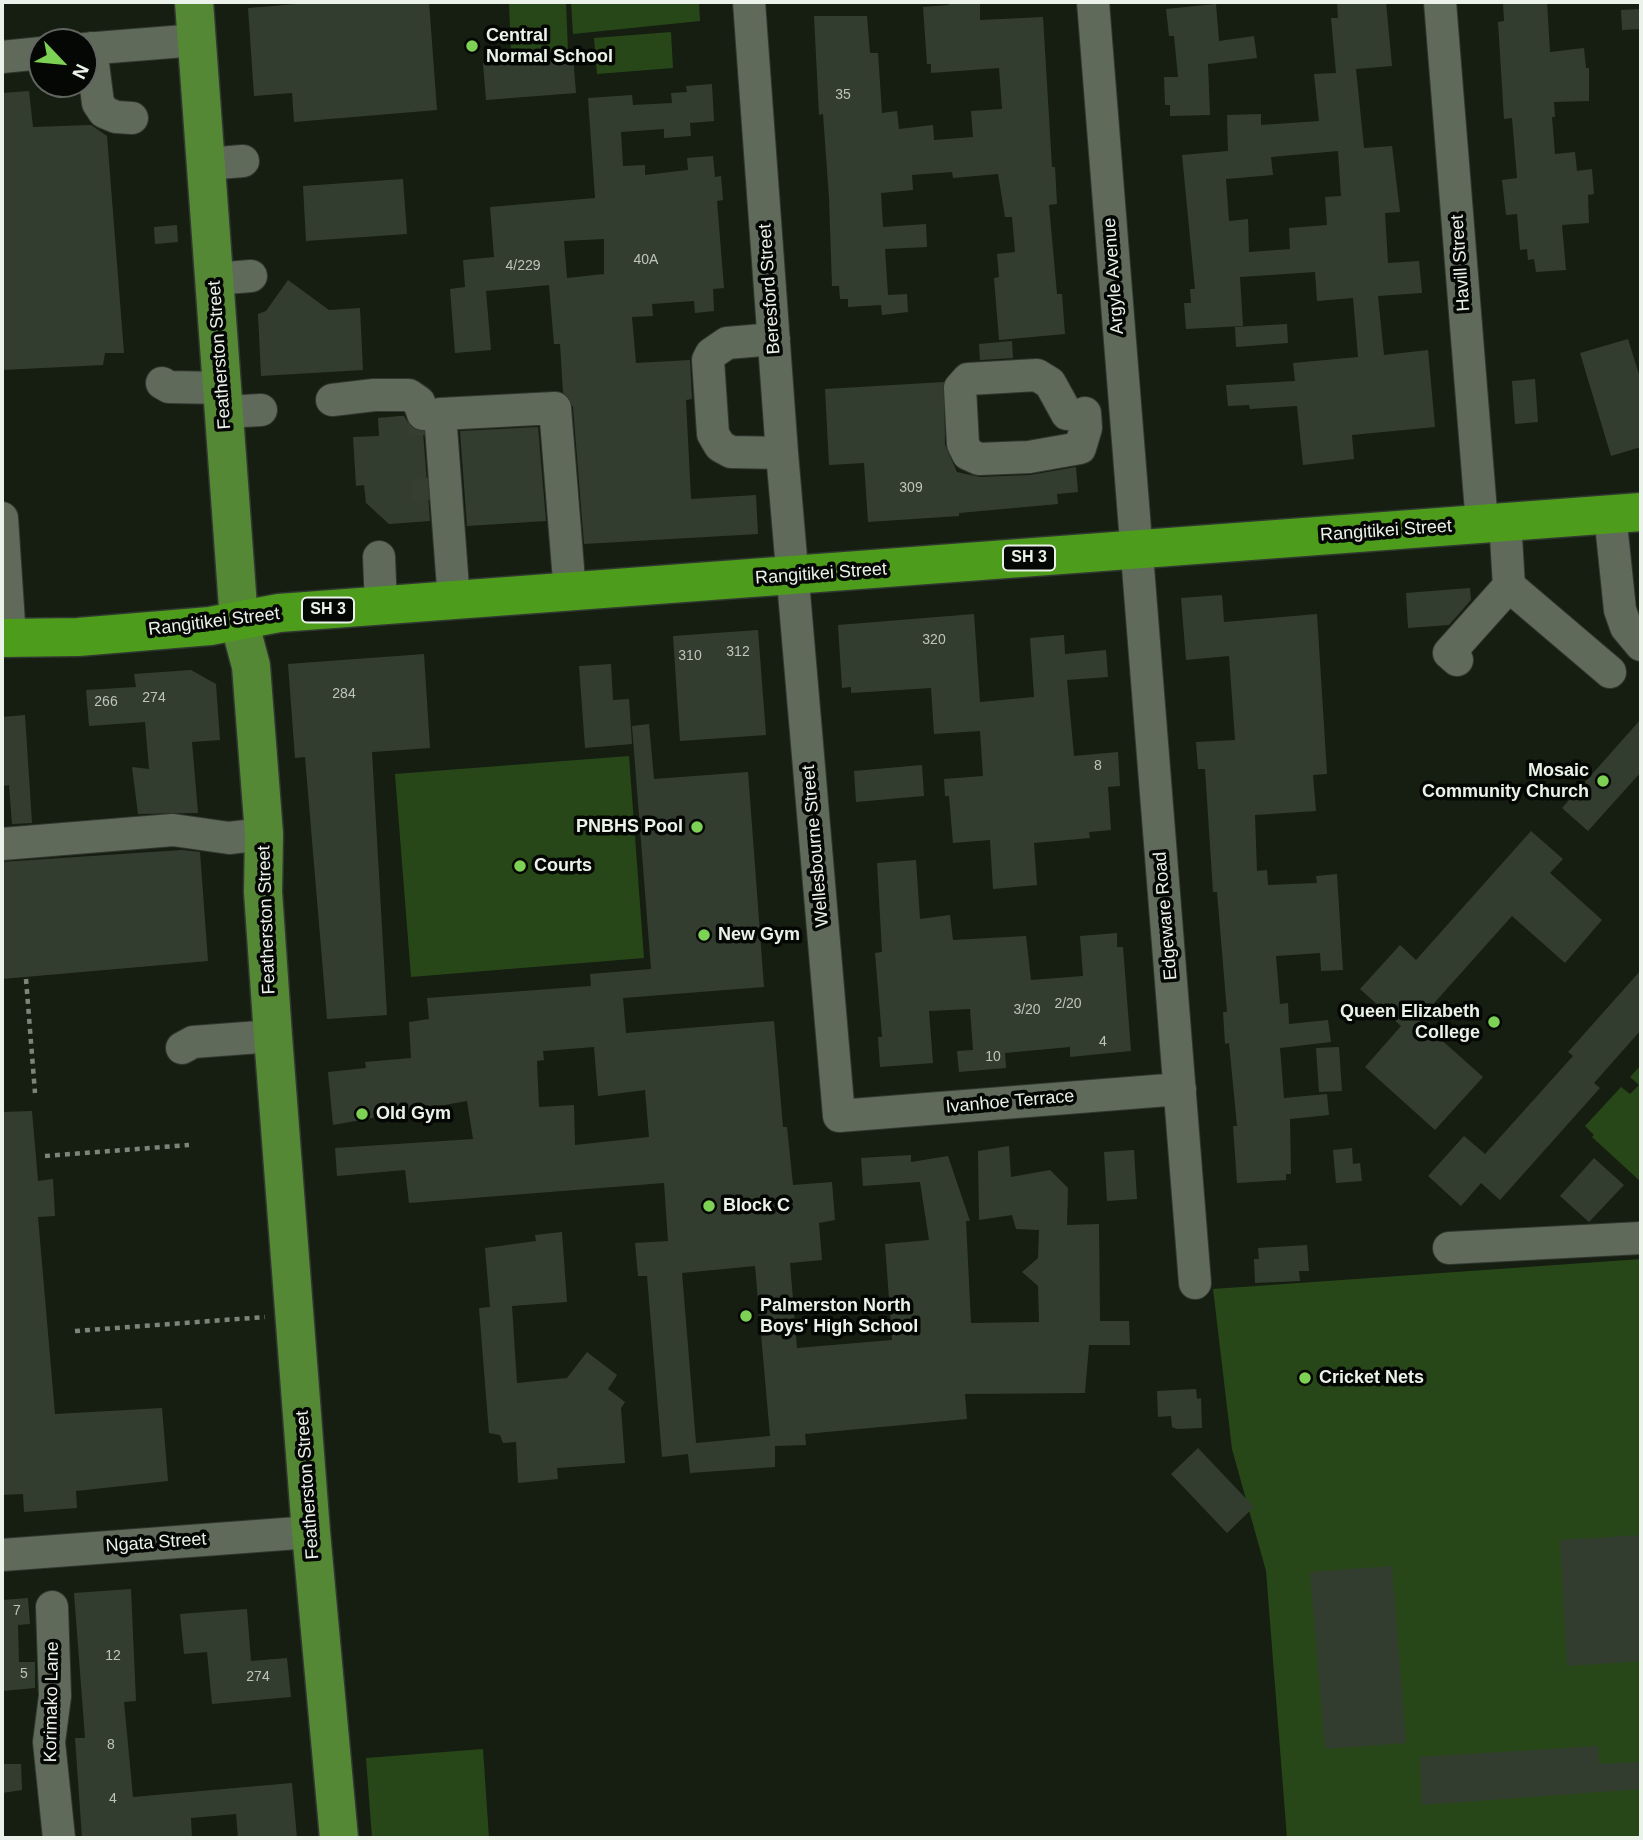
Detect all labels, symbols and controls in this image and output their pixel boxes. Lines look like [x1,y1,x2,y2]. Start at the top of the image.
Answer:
place label: Central Normal School [486,25,613,68]
north arrow [28,28,98,98]
marker: Central Normal School [464,38,480,54]
text: N [68,61,93,82]
house number: 35 [835,87,851,103]
street label: Havill Street [1447,214,1475,312]
street label: Argyle Avenue [1099,217,1129,335]
street label: Beresford Street [755,223,785,355]
house number: 40A [634,252,658,268]
house number: 4/229 [505,258,541,274]
street label: Featherston Street [204,280,236,430]
house number: 309 [899,480,923,496]
street label: Rangitikei Street [1319,516,1453,546]
road number: SH 3 [1003,545,1055,570]
street label: Rangitikei Street [754,559,888,589]
road number: SH 3 [302,597,354,622]
street label: Rangitikei Street [147,603,281,641]
house number: 320 [922,632,946,648]
house number: 312 [726,644,750,660]
house number: 310 [678,648,702,664]
house number: 284 [332,686,356,702]
house number: 274 [142,690,166,706]
house number: 266 [94,694,118,710]
house number: 8 [1094,758,1102,774]
place label: Mosaic Community Church [1422,760,1589,802]
street label: Wellesbourne Street [798,764,834,928]
marker: Mosaic Community Church [1595,773,1611,789]
place label: PNBHS Pool [576,816,683,838]
marker: PNBHS Pool [689,819,705,835]
street label: Featherston Street [254,845,280,995]
street label: Edgeware Road [1150,851,1182,981]
place label: Courts [534,855,592,877]
marker: Courts [512,858,528,874]
place label: New Gym [718,924,800,946]
marker: New Gym [696,927,712,943]
house number: 2/20 [1054,996,1082,1012]
place label: Queen Elizabeth College [1340,1001,1480,1044]
house number: 3/20 [1013,1002,1041,1018]
marker: Queen Elizabeth College [1486,1014,1502,1030]
house number: 4 [1099,1034,1107,1050]
house number: 10 [985,1049,1001,1065]
street label: Ivanhoe Terrace [945,1086,1075,1118]
place label: Old Gym [376,1103,451,1125]
marker: Old Gym [354,1106,370,1122]
place label: Block C [723,1195,790,1217]
marker: Block C [701,1198,717,1214]
place label: Palmerston North Boys' High School [760,1295,918,1338]
marker: Palmerston North Boys' High School [738,1308,754,1324]
place label: Cricket Nets [1319,1367,1424,1389]
marker: Cricket Nets [1297,1370,1313,1386]
street label: Featherston Street [292,1410,324,1560]
street label: Ngata Street [105,1529,207,1557]
house number: 7 [13,1603,21,1619]
street label: Korimako Lane [40,1641,64,1763]
house number: 12 [105,1648,121,1664]
house number: 5 [20,1666,28,1682]
house number: 274 [246,1669,270,1685]
house number: 8 [107,1737,115,1753]
house number: 4 [109,1791,117,1807]

